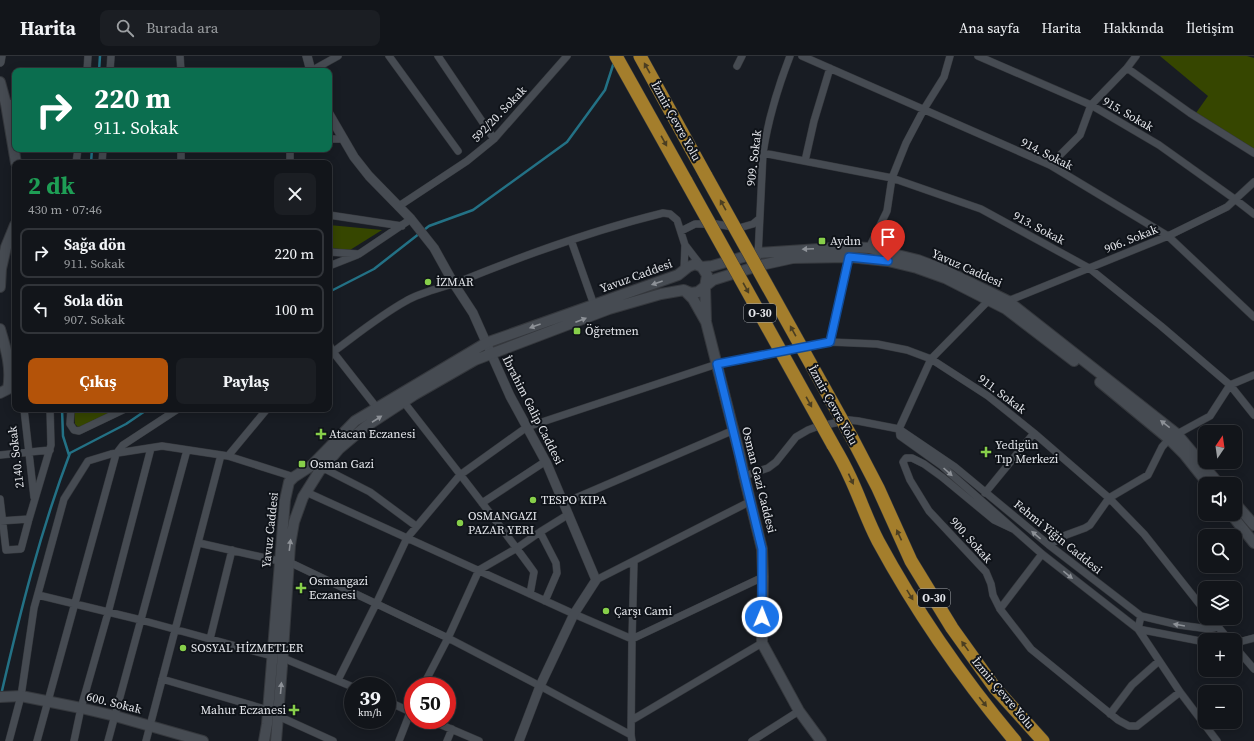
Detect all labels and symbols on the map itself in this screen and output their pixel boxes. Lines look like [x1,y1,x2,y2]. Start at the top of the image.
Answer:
one-way arrow [643,63,650,74]
street label: İzmir Çevre Yolu [647,78,705,164]
street label: 592/20. Sokak [468,82,530,146]
street label: 915. Sokak [1100,93,1157,135]
street label: 909. Sokak [743,129,765,187]
street label: 914. Sokak [1018,134,1076,174]
one-way arrow [660,135,667,147]
one-way arrow [719,199,726,211]
street label: 913. Sokak [1010,208,1068,248]
pin [871,220,905,261]
street label: 906. Sokak [1102,221,1160,257]
place label: Aydın [830,233,861,249]
marker: Aydın [817,236,827,246]
street label: Yavuz Caddesi [929,245,1005,291]
one-way arrow [802,246,814,253]
street label: Yavuz Caddesi [598,255,675,297]
place label: İZMAR [436,274,474,290]
marker: İZMAR [423,277,433,287]
one-way arrow [651,280,663,286]
one-way arrow [743,282,750,294]
road number: O-30 [744,304,776,322]
one-way arrow [575,316,587,322]
one-way arrow [528,323,540,329]
place label: Öğretmen [585,323,639,339]
one-way arrow [789,325,796,337]
marker: Öğretmen [572,326,582,336]
street label: İbrahim Galip Caddesi [499,353,568,468]
street label: İzmir Çevre Yolu [804,362,862,448]
street label: 911. Sokak [975,371,1030,418]
one-way arrow [806,396,813,408]
one-way arrow [371,415,382,423]
one-way arrow [1159,420,1170,429]
street label: 2140. Sokak [4,425,28,489]
street label: Osman Gazi Caddesi [738,425,780,535]
north arrow [1198,425,1242,469]
place label: Atacan Eczanesi [329,426,416,442]
marker: Atacan Eczanesi [316,429,326,439]
place label: Yedigün Tıp Merkezi [995,437,1059,467]
marker: Yedigün Tıp Merkezi [980,446,992,458]
place label: Osman Gazi [310,456,374,472]
marker: Osman Gazi [297,459,307,469]
one-way arrow [943,467,954,476]
one-way arrow [848,474,854,485]
street label: Yavuz Caddesi [258,491,282,569]
place label: TESPO KIPA [541,492,607,508]
marker: TESPO KIPA [528,495,538,505]
street label: Fehmi Yiğin Caddesi [1011,496,1106,578]
place label: OSMANGAZI PAZAR YERI [468,508,537,538]
street label: 900. Sokak [946,514,996,567]
marker: OSMANGAZI PAZAR YERI [455,518,465,528]
one-way arrow [896,529,902,540]
one-way arrow [1031,530,1042,539]
one-way arrow [287,539,294,551]
one-way arrow [1063,570,1073,579]
place label: Osmangazi Eczanesi [309,573,368,603]
marker: Osmangazi Eczanesi [296,583,306,593]
one-way arrow [906,589,913,601]
road number: O-30 [918,589,950,607]
position arrow [741,596,783,638]
place label: Çarşı Cami [614,603,673,619]
marker: Çarşı Cami [601,606,611,616]
one-way arrow [1173,622,1185,628]
place label: SOSYAL HİZMETLER [191,640,304,656]
one-way arrow [961,641,969,652]
marker: SOSYAL HİZMETLER [178,643,188,653]
street label: İzmir Çevre Yolu [968,654,1038,732]
speed limit sign: 50 [404,677,456,729]
one-way arrow [277,682,284,694]
street label: 600. Sokak [85,688,144,718]
one-way arrow [979,697,988,707]
place label: Mahur Eczanesi [200,702,286,718]
marker: Mahur Eczanesi [289,705,299,715]

